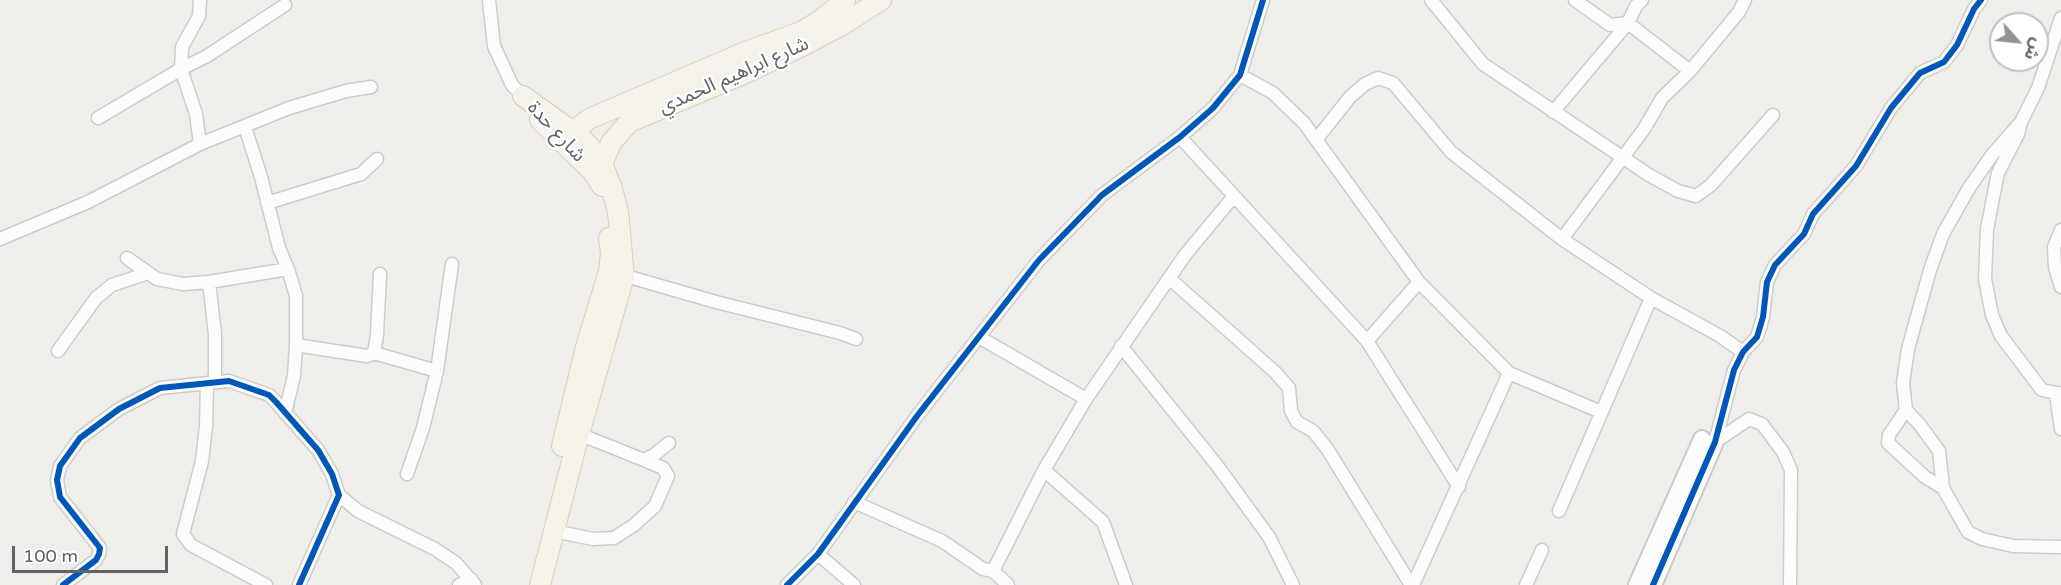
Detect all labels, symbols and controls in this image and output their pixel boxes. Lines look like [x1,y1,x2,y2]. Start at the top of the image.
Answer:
north arrow [1989,12,2049,72]
street label: شارع ابراهيم الحمدي [655,32,813,120]
text: ش [2019,35,2047,64]
street label: شارع حدة [522,96,590,168]
scale bar [15,534,171,572]
text: 100 m [23,545,78,567]

